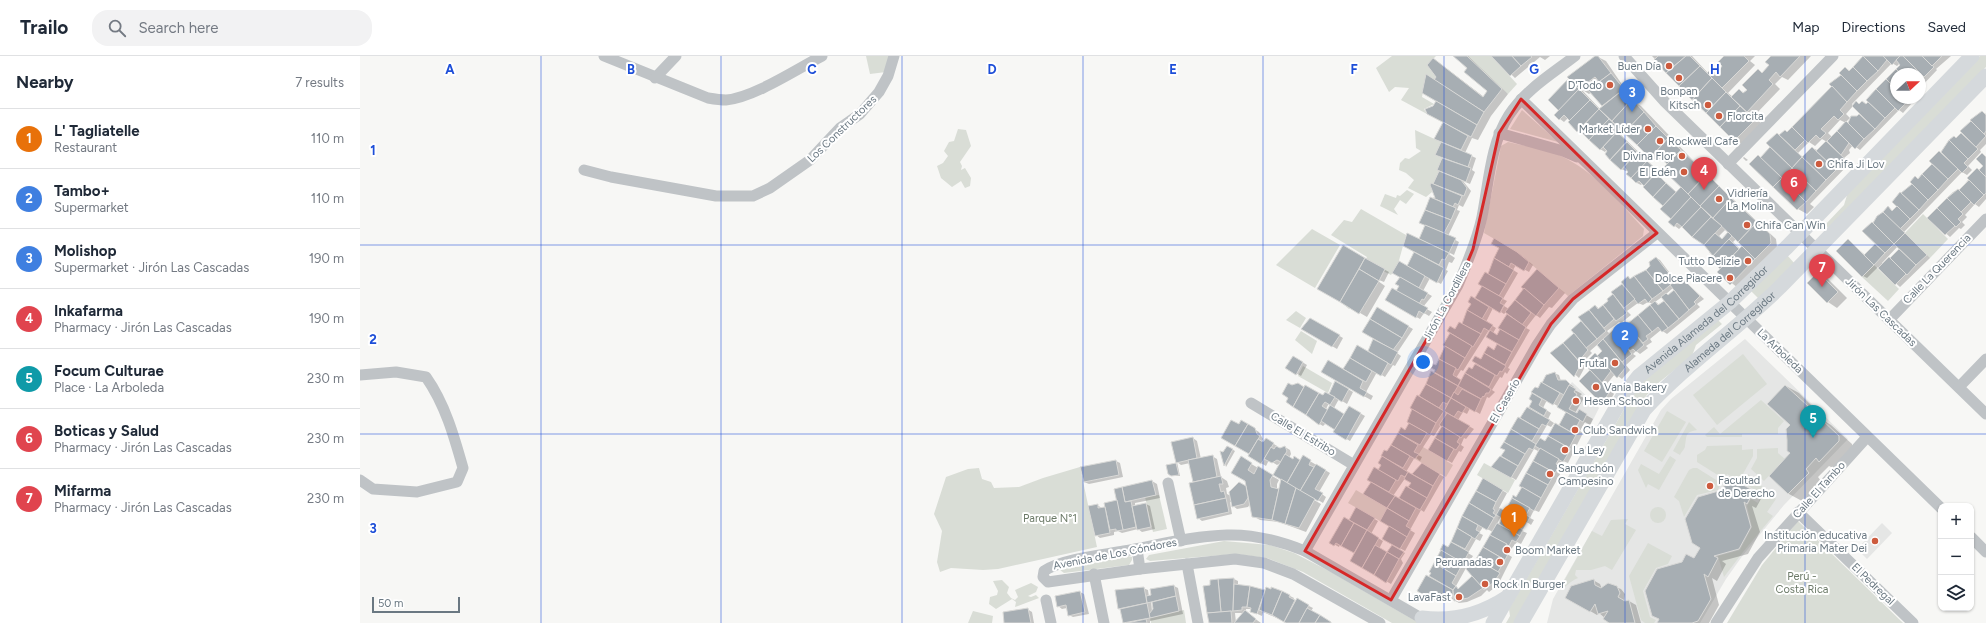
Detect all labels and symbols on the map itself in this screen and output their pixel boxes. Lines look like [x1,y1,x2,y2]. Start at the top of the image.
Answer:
place label: Buen Día [1618,60,1661,73]
marker: Buen Día [1664,61,1674,71]
text: A [445,62,455,77]
text: B [627,62,635,77]
text: C [807,62,817,77]
text: D [987,62,997,77]
text: E [1169,62,1177,77]
text: F [1350,62,1358,77]
text: G [1529,62,1539,77]
text: H [1710,62,1720,77]
north arrow [1890,68,1926,104]
marker: Bonpan [1674,73,1684,83]
place label: D'Todo [1568,79,1602,92]
pin: 3 [1619,79,1645,112]
marker: D'Todo [1605,80,1615,90]
place label: Bonpan [1660,85,1698,98]
street label: Los Constructores [805,93,879,165]
place label: Kitsch [1669,99,1700,112]
marker: Kitsch [1703,100,1713,110]
place label: Florcita [1727,110,1764,123]
marker: Florcita [1714,111,1724,121]
place label: Market Líder [1579,123,1640,136]
marker: Market Líder [1643,124,1653,134]
place label: Rockwell Cafe [1668,135,1738,148]
marker: Rockwell Cafe [1655,136,1665,146]
text: 1 [370,143,376,158]
place label: Divina Flor [1623,150,1674,163]
marker: Divina Flor [1677,151,1687,161]
pin: 4 [1691,157,1717,190]
place label: Chifa Ji Lov [1827,158,1885,171]
marker: Chifa Ji Lov [1814,159,1824,169]
place label: El Edén [1639,166,1676,179]
marker: El Edén [1679,167,1689,177]
pin: 6 [1781,169,1807,202]
place label: Vidriería La Molina [1727,187,1773,213]
marker: Vidriería La Molina [1714,194,1724,204]
place label: Chifa Can Win [1755,219,1826,232]
marker: Chifa Can Win [1742,220,1752,230]
street label: Calle La Querencia [1900,231,1974,307]
pin: 7 [1809,254,1835,287]
place label: Tutto Delizie [1678,255,1740,268]
marker: Tutto Delizie [1743,256,1753,266]
street label: Jirón La Cordillera [1421,259,1473,343]
street label: Avenida Alameda del Corregidor [1640,263,1770,375]
place label: Dolce Piacere [1655,272,1722,285]
marker: Dolce Piacere [1725,273,1735,283]
street label: Jirón Las Cascadas [1843,275,1919,349]
street label: Alameda del Corregidor [1682,288,1778,374]
pin: 2 [1612,322,1638,355]
street label: La Arboleda [1754,326,1806,376]
text: 2 [369,332,377,347]
your location [1413,352,1433,372]
place label: Frutal [1579,357,1607,370]
marker: Frutal [1610,358,1620,368]
street label: El Caserío [1487,377,1523,425]
place label: Vania Bakery [1604,381,1667,394]
marker: Vania Bakery [1591,382,1601,392]
place label: Hesen School [1584,395,1652,408]
marker: Hesen School [1571,396,1581,406]
pin: 5 [1800,405,1826,438]
street label: Calle El Estribo [1268,409,1338,459]
place label: Club Sandwich [1583,424,1657,437]
marker: Club Sandwich [1570,425,1580,435]
place label: La Ley [1573,444,1605,457]
marker: La Ley [1560,445,1570,455]
street label: Calle El Tambo [1790,459,1848,521]
place label: Sanguchón Campesino [1558,462,1614,488]
marker: Sanguchón Campesino [1545,469,1555,479]
place label: Facultad de Derecho [1718,474,1775,500]
marker: Facultad de Derecho [1705,481,1715,491]
pin: 1 [1501,504,1527,537]
park label: Parque N°1 [1023,512,1077,525]
text: 3 [369,521,377,536]
place label: Institución educativa Primaria Mater Dei [1764,529,1867,555]
street label: Avenida de Los Cóndores [1052,536,1178,572]
marker: Institución educativa Primaria Mater Dei [1870,536,1880,546]
place label: Boom Market [1515,544,1581,557]
marker: Boom Market [1502,545,1512,555]
place label: Peruanadas [1435,556,1492,569]
marker: Peruanadas [1495,557,1505,567]
street label: El Pedregal [1849,560,1897,608]
park label: Perú - Costa Rica [1776,570,1828,596]
place label: Rock In Burger [1493,578,1565,591]
marker: Rock In Burger [1480,579,1490,589]
place label: LavaFast [1408,591,1451,604]
marker: LavaFast [1454,592,1464,602]
scale bar [372,595,460,614]

